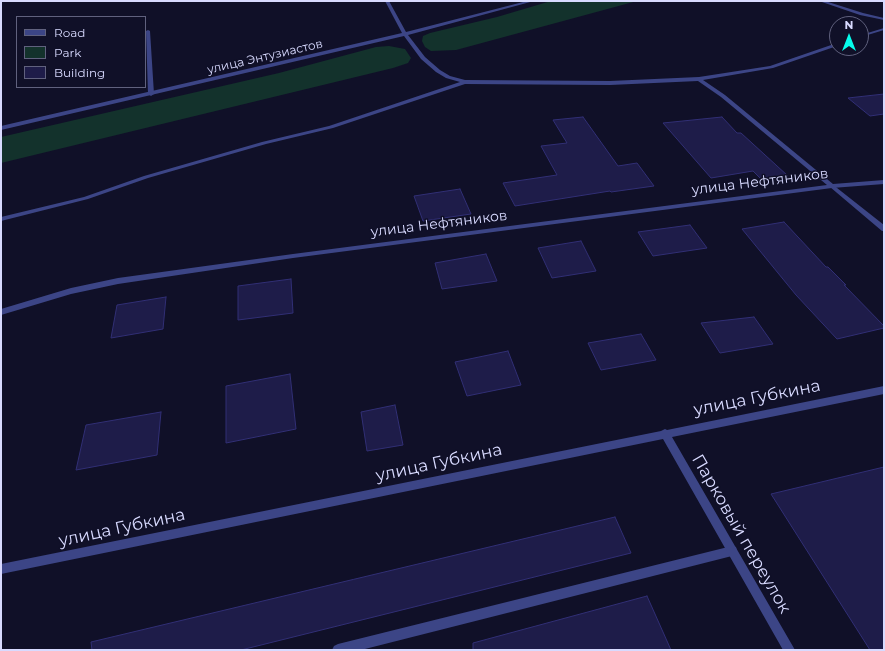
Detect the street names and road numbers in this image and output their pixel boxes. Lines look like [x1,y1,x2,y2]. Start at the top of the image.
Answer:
street label: улица Энтузиастов [206,37,324,77]
street label: улица Нефтяников [691,165,829,199]
street label: улица Нефтяников [370,207,508,241]
street label: улица Губкина [692,376,822,420]
street label: улица Губкина [374,440,504,486]
street label: Парковый переулок [687,451,795,617]
street label: улица Губкина [57,505,187,551]

